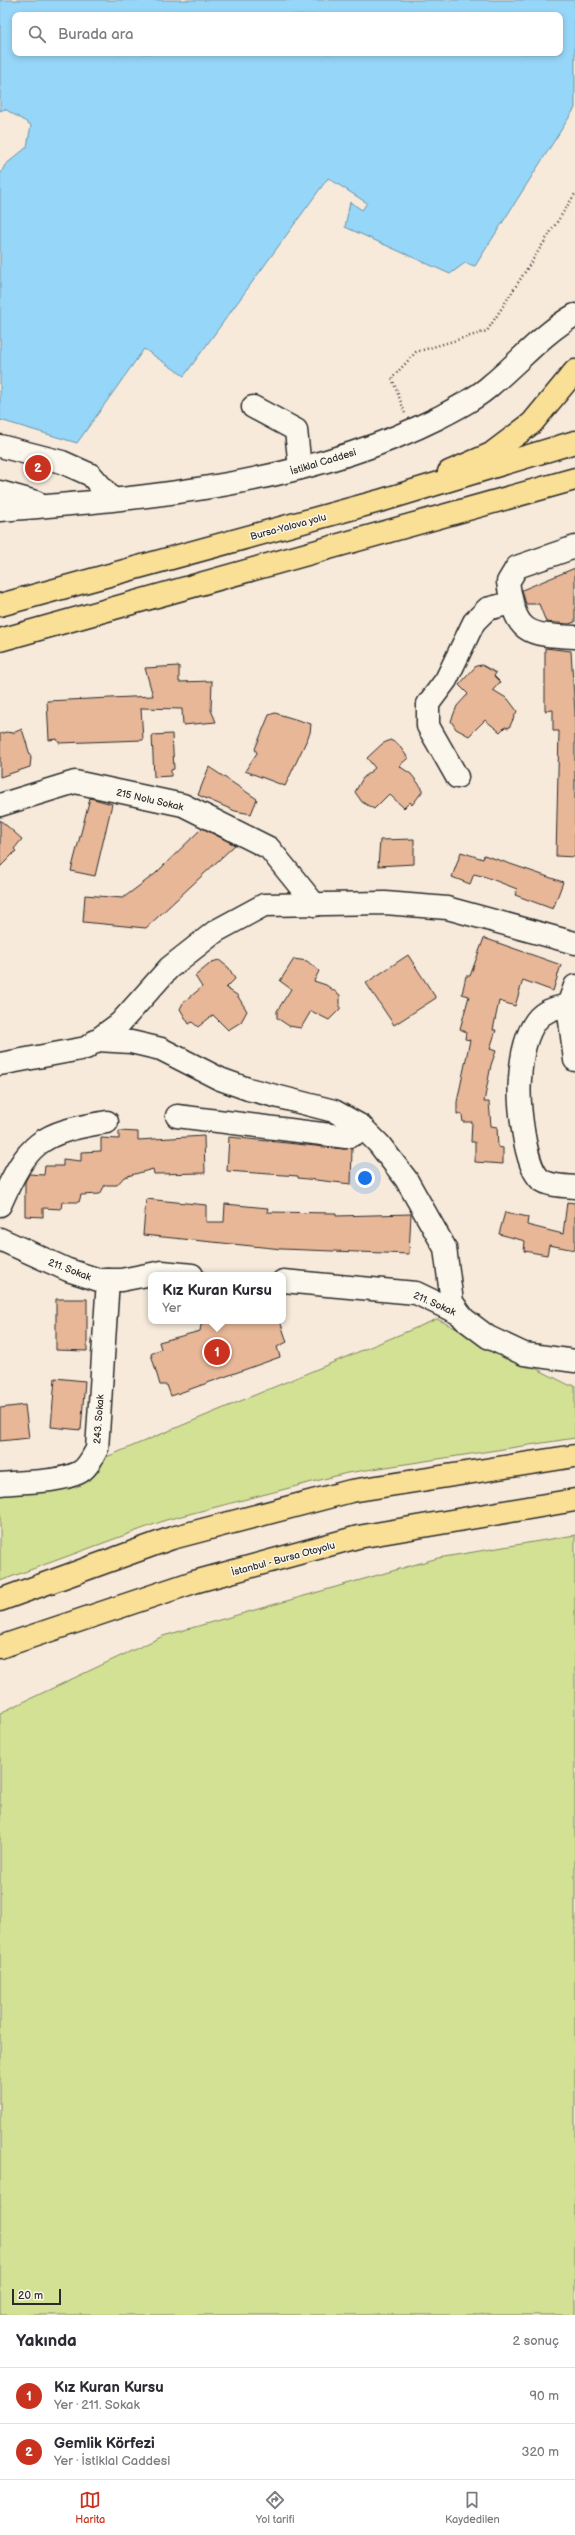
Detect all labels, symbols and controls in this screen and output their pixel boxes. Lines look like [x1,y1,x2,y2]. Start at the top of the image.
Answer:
search box [12,12,563,56]
icon: search [26,23,48,45]
text: Burada ara [58,25,133,44]
street label: İstiklal Caddesi [289,446,358,478]
pin: 2 [25,453,51,483]
street label: Bursa-Yalova yolu [249,511,328,543]
street label: 215 Nolu Sokak [115,786,185,814]
your location [355,1168,375,1188]
street label: 211. Sokak [47,1256,93,1284]
popup [148,1272,286,1324]
text: Kız Kuran Kursu [162,1281,272,1300]
street label: 211. Sokak [412,1289,458,1319]
text: Yer [162,1300,181,1316]
pin: 1 [204,1337,230,1367]
street label: 243. Sokak [91,1394,107,1444]
street label: İstanbul - Bursa Otoyolu [230,1539,336,1579]
scale bar [12,2287,61,2306]
text: 20 m [18,2289,43,2302]
text: Yakında [16,2331,77,2351]
text: 2 sonuç [513,2333,559,2349]
text: Kız Kuran Kursu [54,2378,164,2397]
text: 1 [26,2388,32,2404]
text: 90 m [530,2388,559,2404]
text: Yer · 211. Sokak [54,2397,140,2413]
text: Gemlik Körfezi [54,2434,155,2453]
text: 2 [25,2444,33,2460]
text: 320 m [521,2444,559,2460]
text: Yer · İstiklal Caddesi [54,2453,170,2469]
tab: Harita [75,2489,105,2526]
tab: Yol tarifi [256,2489,295,2526]
tab: Kaydedilen [445,2489,500,2526]

